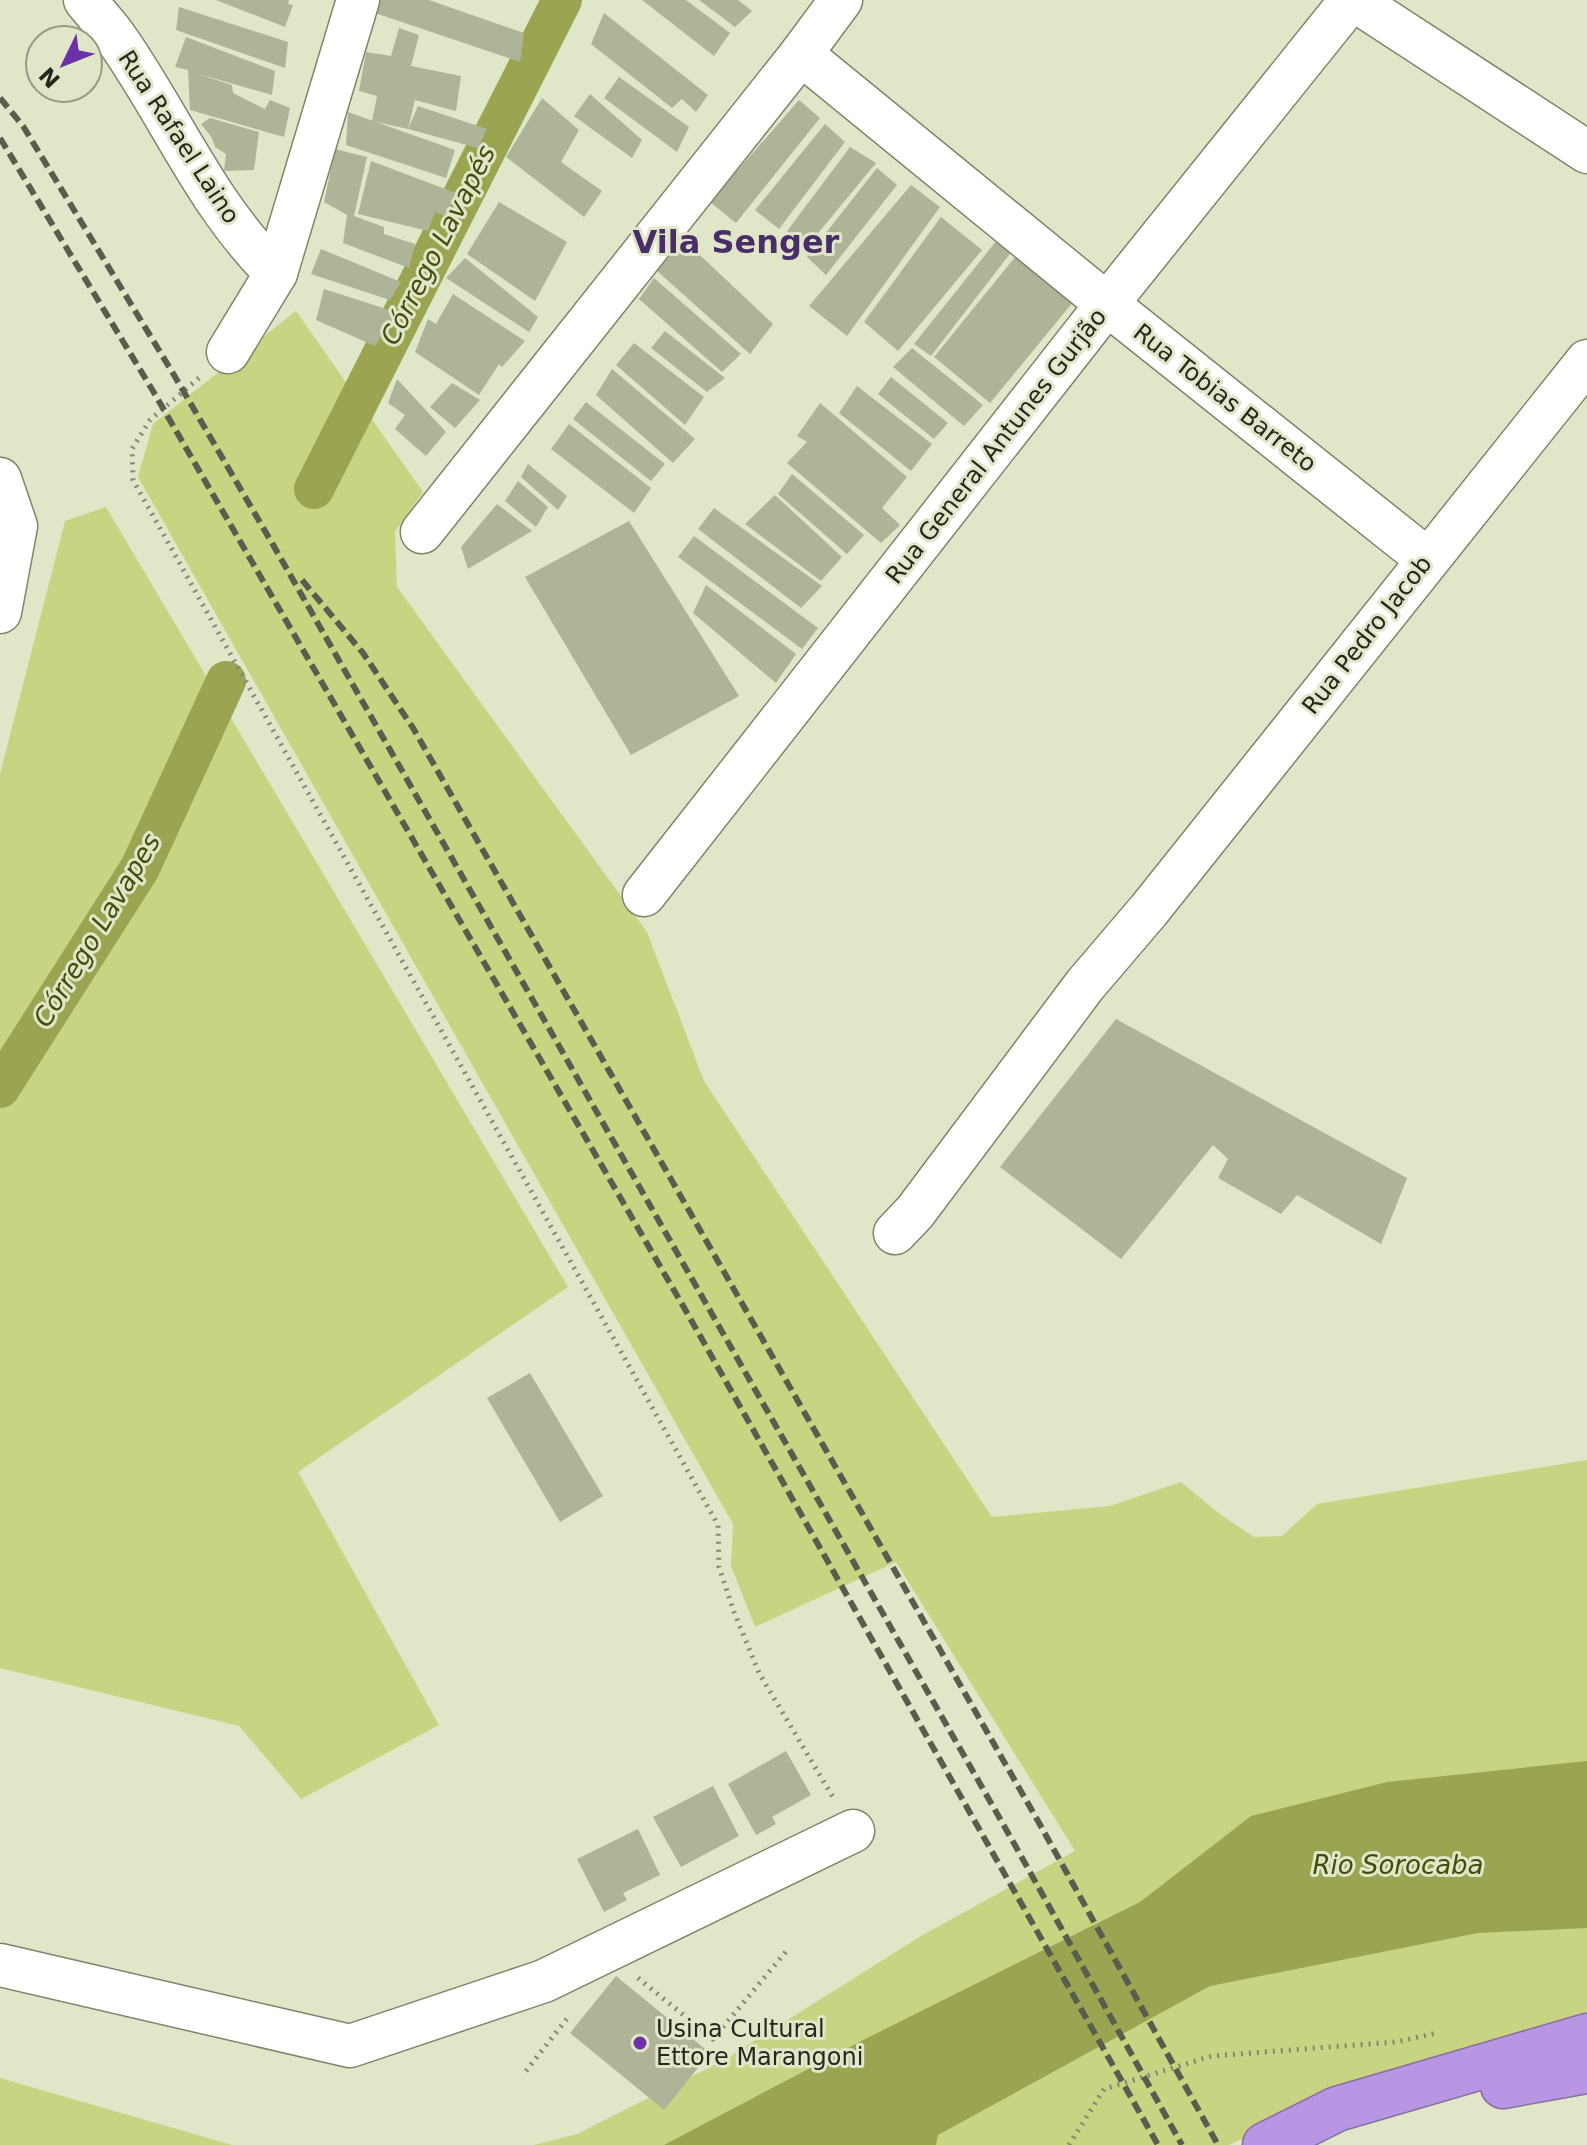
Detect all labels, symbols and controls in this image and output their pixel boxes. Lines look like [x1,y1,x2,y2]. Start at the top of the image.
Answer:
north arrow [24,24,104,104]
street label: Rua Rafael Laino [113,45,245,229]
text: N [34,62,65,93]
water label: Córrego Lavapés [375,140,501,350]
district label: Vila Senger [633,223,840,261]
street label: Rua General Antunes Gurjão [880,303,1112,589]
street label: Rua Tobias Barreto [1128,318,1322,478]
street label: Rua Pedro Jacob [1296,550,1438,720]
water label: Córrego Lavapes [28,828,166,1032]
water label: Rio Sorocaba [1312,1850,1484,1880]
place label: Usina Cultural Ettore Marangoni [656,2015,863,2071]
marker: Usina Cultural Ettore Marangoni [631,2034,649,2052]

